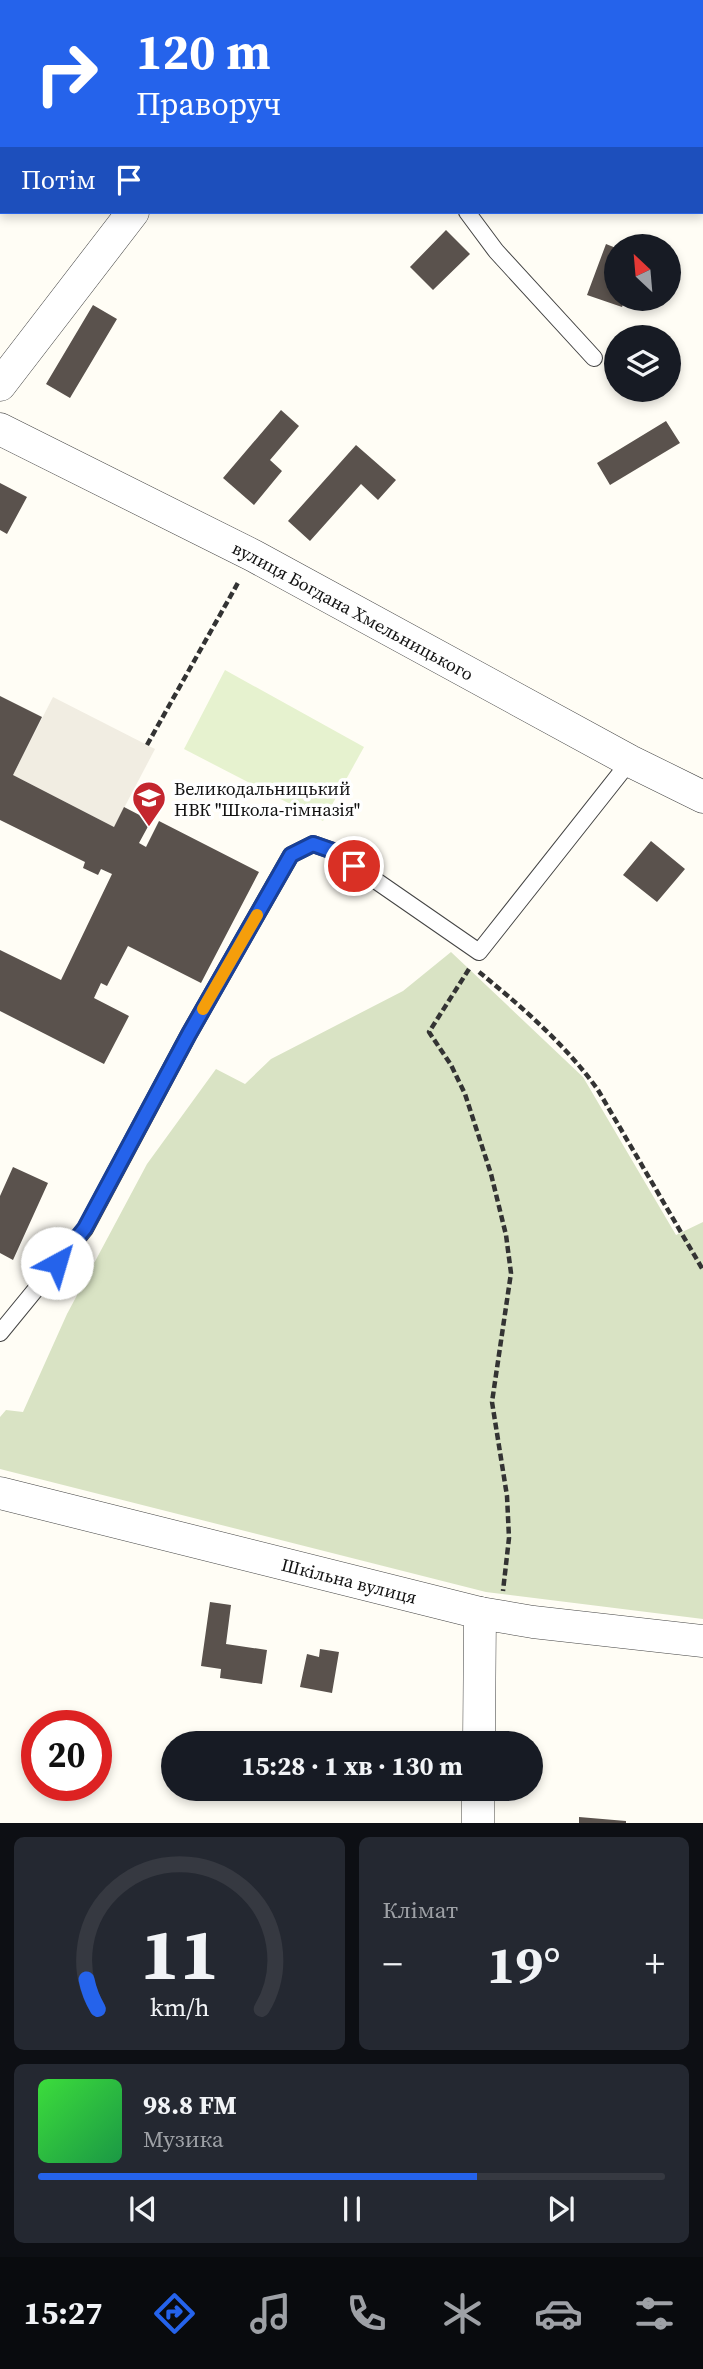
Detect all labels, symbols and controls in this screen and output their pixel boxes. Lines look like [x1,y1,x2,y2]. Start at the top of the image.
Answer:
text: 120 m [136,18,271,85]
icon: right [21,28,112,119]
text: Праворуч [136,82,281,126]
icon: arrive [110,161,148,199]
text: Потім [21,162,96,198]
north arrow [604,234,681,312]
map controls [604,234,681,402]
button: layers [604,325,681,402]
street label: вулиця Богдана Хмельницького [228,535,478,686]
place label: Великодальницький НВК "Школа-гімназія" [174,776,360,822]
school or university icon: Великодальницький НВК "Школа-гімназія" [130,779,168,828]
pin [324,836,384,896]
icon: arrive [335,847,373,885]
position arrow [20,1226,94,1300]
street label: Шкільна вулиця [279,1551,420,1609]
speed limit sign: 20 [21,1710,112,1801]
text: 15:28 · 1 хв · 130 m [241,1748,463,1784]
text: Клімат [383,1894,458,1926]
text: 11 [140,1905,219,2004]
text: 19° [487,1929,560,2000]
text: − [383,1938,403,1990]
text: + [645,1938,665,1990]
text: km/h [149,1990,209,2024]
text: 98.8 FM [143,2087,237,2123]
text: Музика [143,2123,224,2155]
icon: previous [124,2190,162,2228]
icon: pause [333,2190,371,2228]
icon: next [542,2190,580,2228]
icon: directions [150,2289,199,2338]
icon: music [246,2289,295,2338]
icon: phone [342,2289,391,2338]
icon: climate [438,2289,487,2338]
icon: car [534,2289,583,2338]
icon: filters [630,2289,679,2338]
text: 15:27 [24,2291,103,2335]

